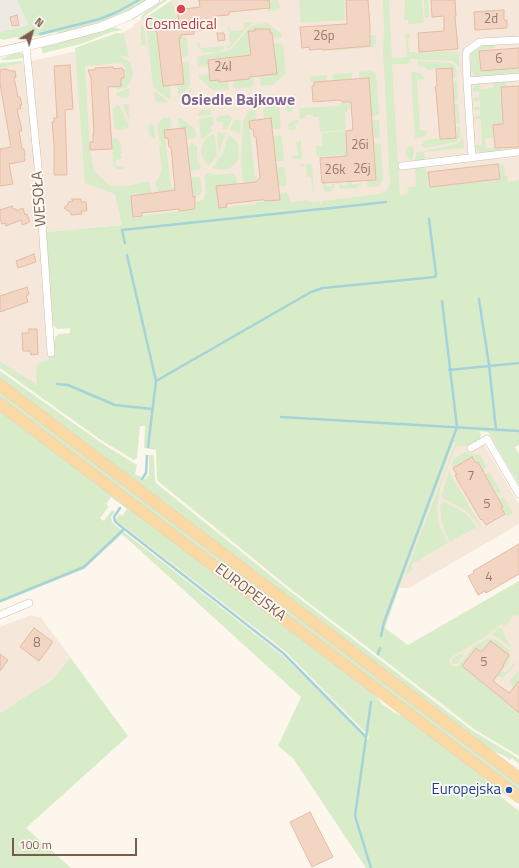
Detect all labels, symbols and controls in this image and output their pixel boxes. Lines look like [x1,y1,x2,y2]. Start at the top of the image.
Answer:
marker: Cosmedical [175,3,187,15]
north arrow [12,12,52,52]
house number: 2d [484,12,498,28]
text: N [31,14,47,31]
place label: Cosmedical [145,16,217,34]
house number: 26p [313,29,335,45]
house number: 6 [495,52,503,68]
house number: 24l [214,60,232,76]
district label: Osiedle Bajkowe [181,91,295,111]
house number: 26i [351,138,369,154]
house number: 26j [353,162,371,178]
house number: 26k [325,163,345,179]
street label: WESOŁA [29,171,51,227]
house number: 7 [467,469,475,485]
house number: 5 [483,497,491,513]
street label: EUROPEJSKA [211,560,289,626]
house number: 4 [485,570,493,586]
house number: 8 [33,636,41,652]
house number: 5 [480,655,488,671]
place label: Europejska [432,781,501,799]
marker: Europejska [504,785,514,795]
scale bar [14,830,139,856]
text: 100 m [19,835,52,854]

